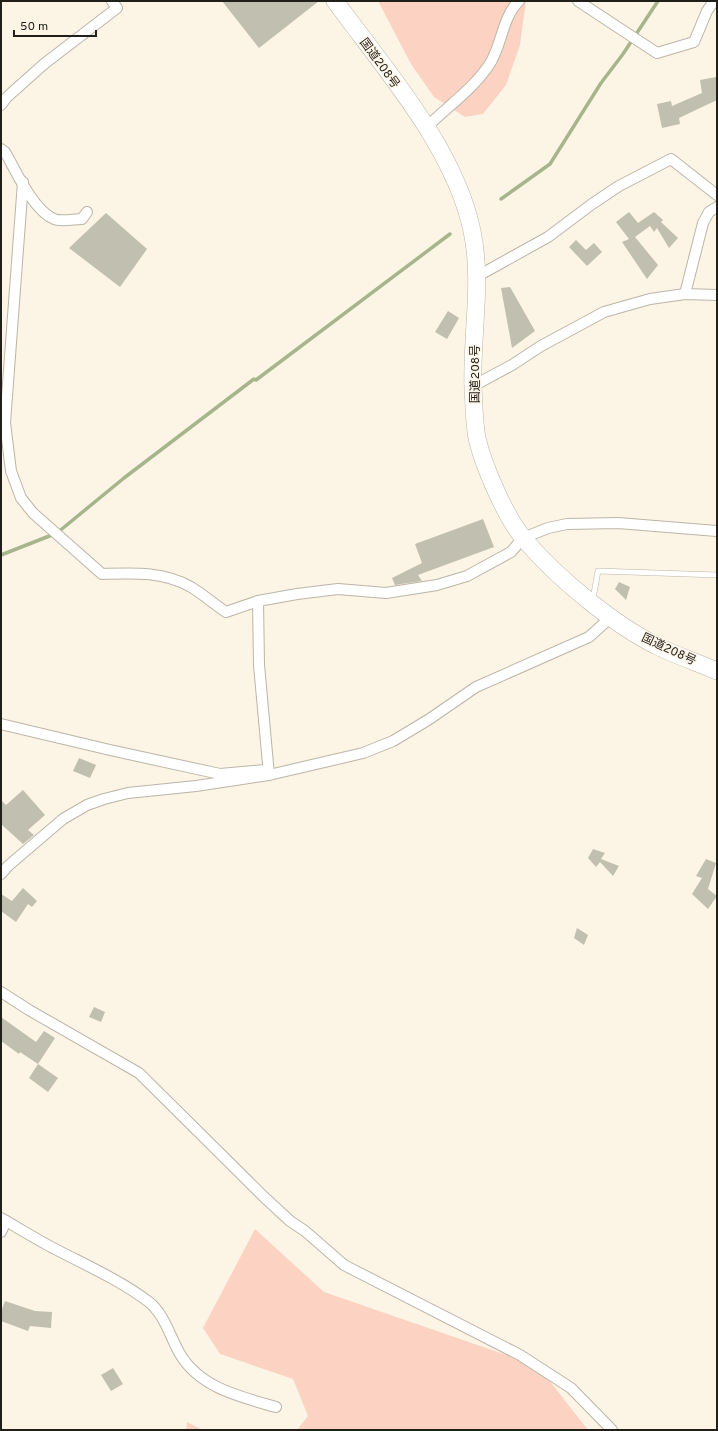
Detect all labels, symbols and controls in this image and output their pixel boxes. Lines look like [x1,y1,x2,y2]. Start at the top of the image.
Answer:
scale bar [14,12,96,38]
text: 50 m [20,19,48,35]
street label: 国道208号 [356,35,403,92]
street label: 国道208号 [468,345,484,403]
street label: 国道208号 [639,630,698,669]

